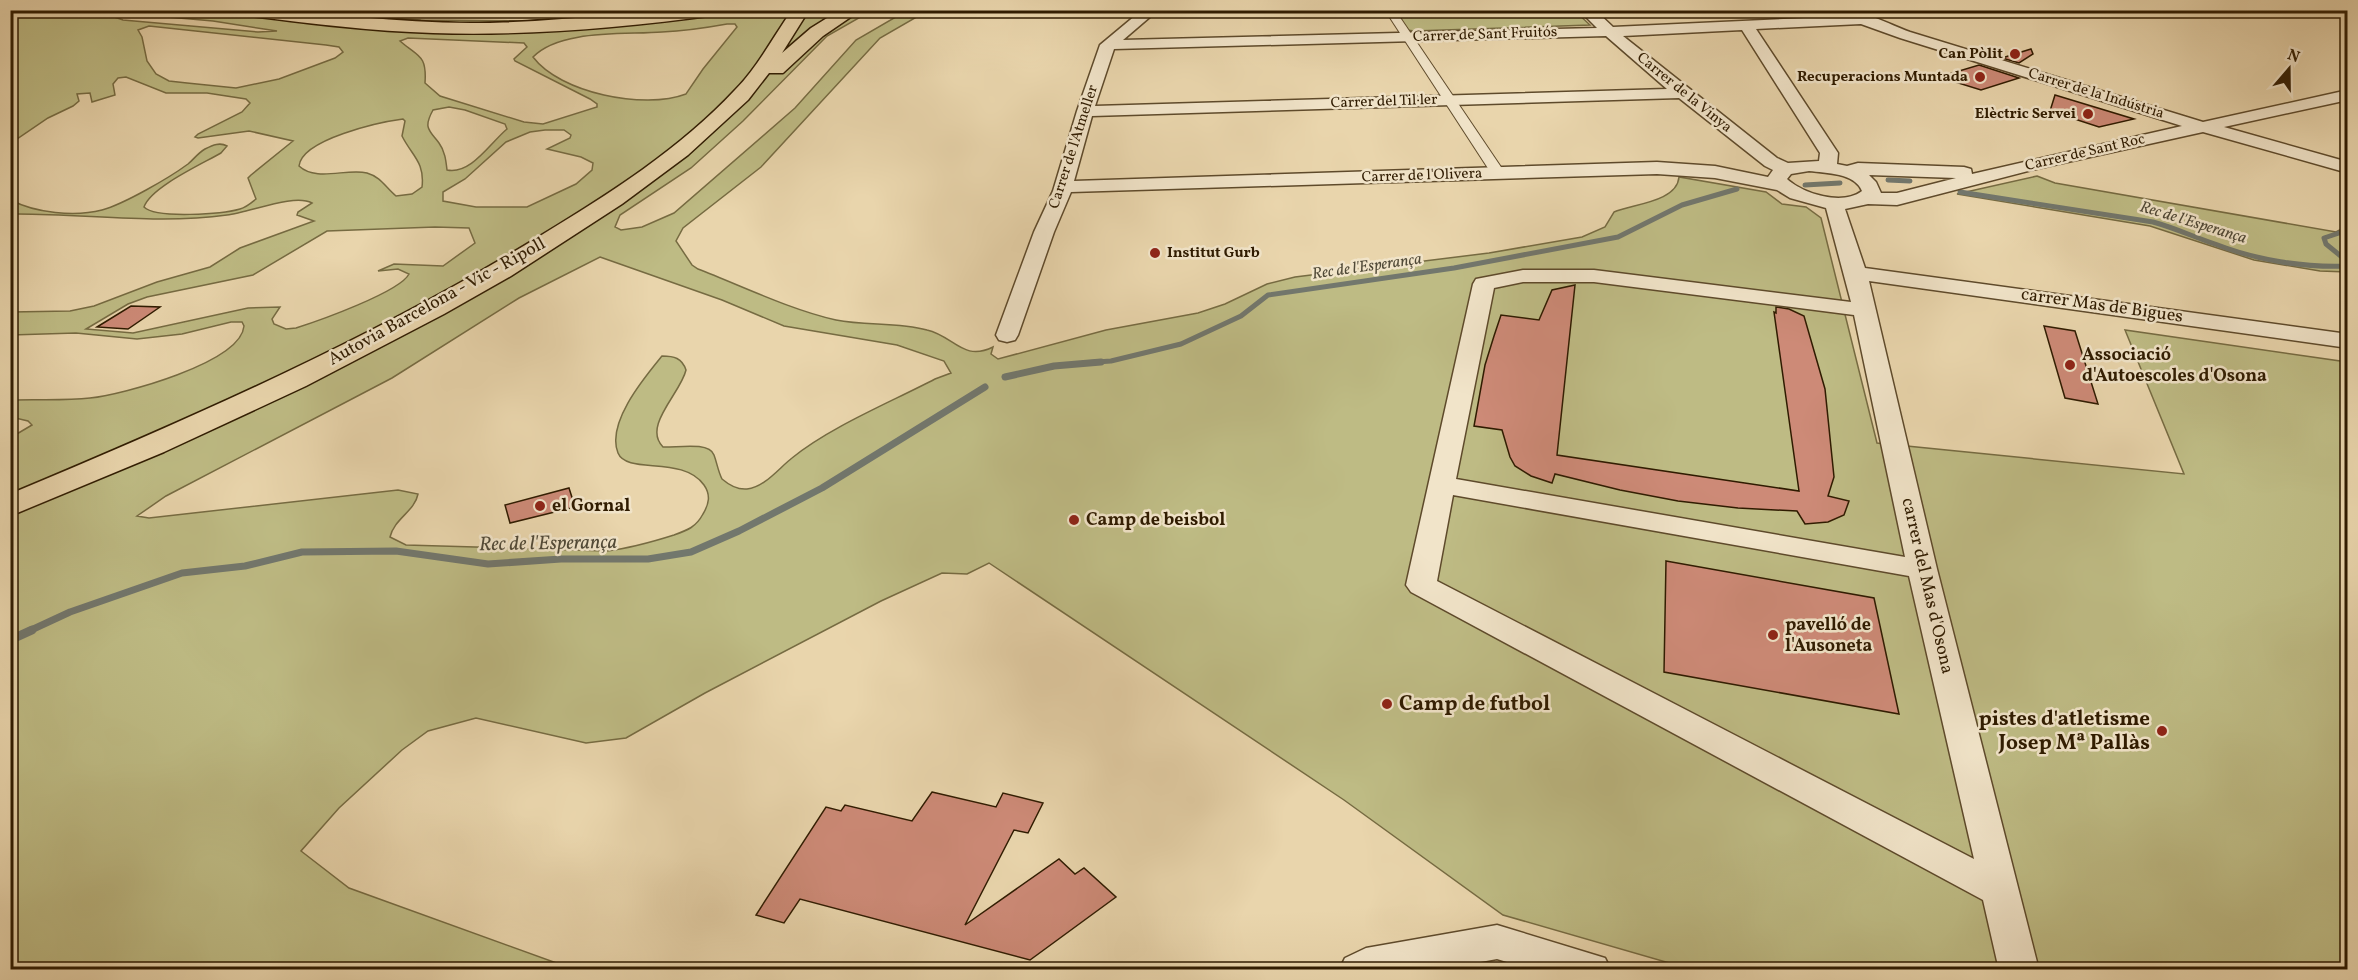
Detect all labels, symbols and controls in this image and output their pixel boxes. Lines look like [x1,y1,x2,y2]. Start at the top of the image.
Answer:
street label: Carrer de Sant Fruitós [1412,22,1558,48]
north arrow [2259,39,2319,99]
place label: Can Pòlit [1938,44,2003,65]
text: N [2284,44,2303,69]
marker: Can Pòlit [2008,47,2022,61]
street label: Carrer de la Vinya [1632,48,1736,138]
street label: Carrer de la Indústria [2026,63,2166,125]
place label: Recuperacions Muntada [1797,67,1968,88]
marker: Recuperacions Muntada [1973,70,1987,84]
street label: Carrer de l'Atmeller [1044,82,1104,212]
street label: Carrer del Til·ler [1330,90,1438,114]
place label: Elèctric Servei [1975,104,2076,125]
marker: Elèctric Servei [2081,107,2095,121]
street label: Carrer de Sant Roc [2023,129,2147,177]
street label: Carrer de l'Olivera [1361,163,1483,189]
water label: Rec de l'Esperança [2137,196,2249,250]
street label: Autovia Barcelona - Vic - Ripoll [324,232,550,372]
place label: Institut Gurb [1167,243,1260,264]
marker: Institut Gurb [1148,246,1162,260]
water label: Rec de l'Esperança [1311,248,1424,286]
street label: carrer Mas de Bigues [2019,282,2185,330]
place label: Associació d'Autoescoles d'Osona [2082,343,2267,389]
marker: Associació d'Autoescoles d'Osona [2063,358,2077,372]
place label: el Gornal [552,494,630,519]
street label: carrer del Mas d'Osona [1895,495,1959,677]
marker: el Gornal [533,499,547,513]
place label: Camp de beisbol [1086,508,1225,533]
marker: Camp de beisbol [1067,513,1081,527]
water label: Rec de l'Esperança [479,529,617,559]
place label: pavelló de l'Ausoneta [1785,613,1873,659]
marker: pavelló de l'Ausoneta [1766,628,1780,642]
place label: Camp de futbol [1399,690,1550,719]
marker: Camp de futbol [1380,697,1394,711]
place label: pistes d'atletisme Josep Mª Pallàs [1978,705,2150,758]
marker: pistes d'atletisme Josep Mª Pallàs [2155,724,2169,738]

